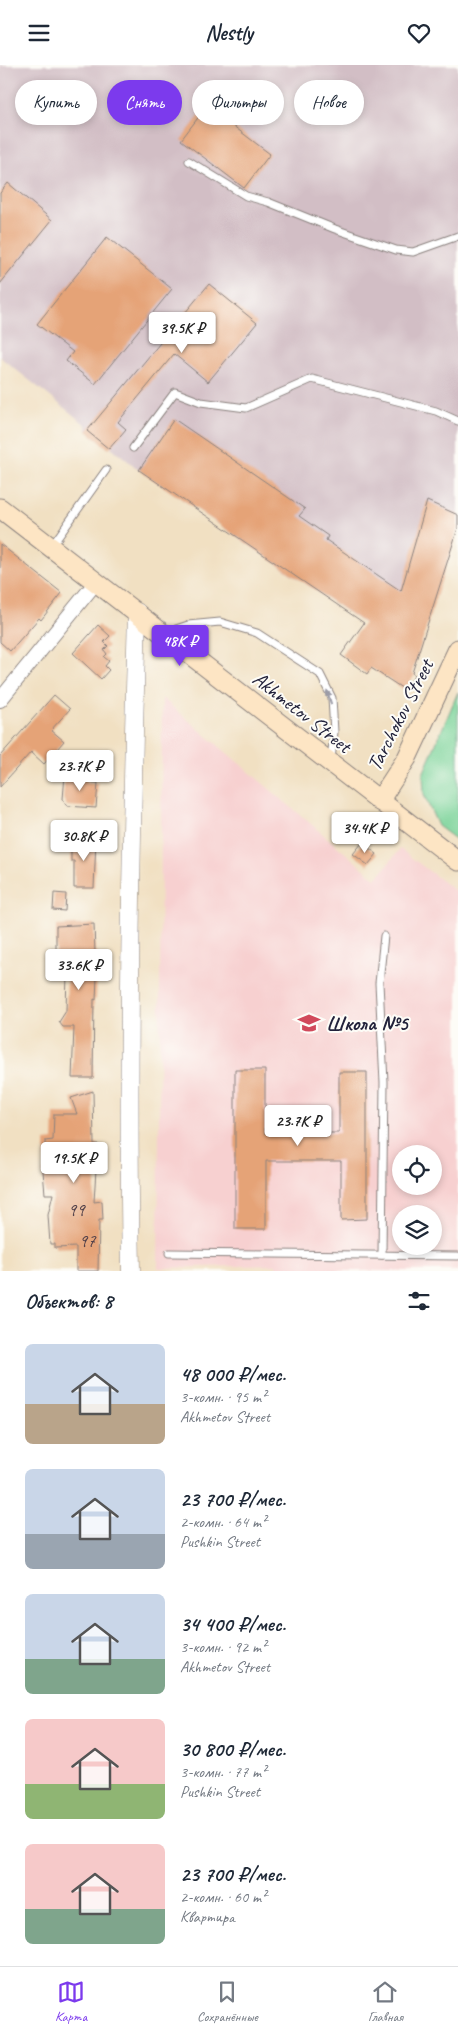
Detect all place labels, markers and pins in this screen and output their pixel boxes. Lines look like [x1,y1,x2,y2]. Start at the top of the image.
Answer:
pin: 39.5K ₽ [136,311,228,354]
pin: 48K ₽ [145,625,215,667]
pin: 23.7K ₽ [34,749,126,792]
pin: 34.4K ₽ [319,811,411,854]
pin: 30.8K ₽ [38,819,130,862]
pin: 33.6K ₽ [33,949,125,991]
school or university icon: Школа №5 [296,1010,322,1036]
place label: Школа №5 [326,1010,410,1036]
pin: 23.7K ₽ [252,1105,344,1147]
pin: 19.5K ₽ [28,1141,120,1184]

